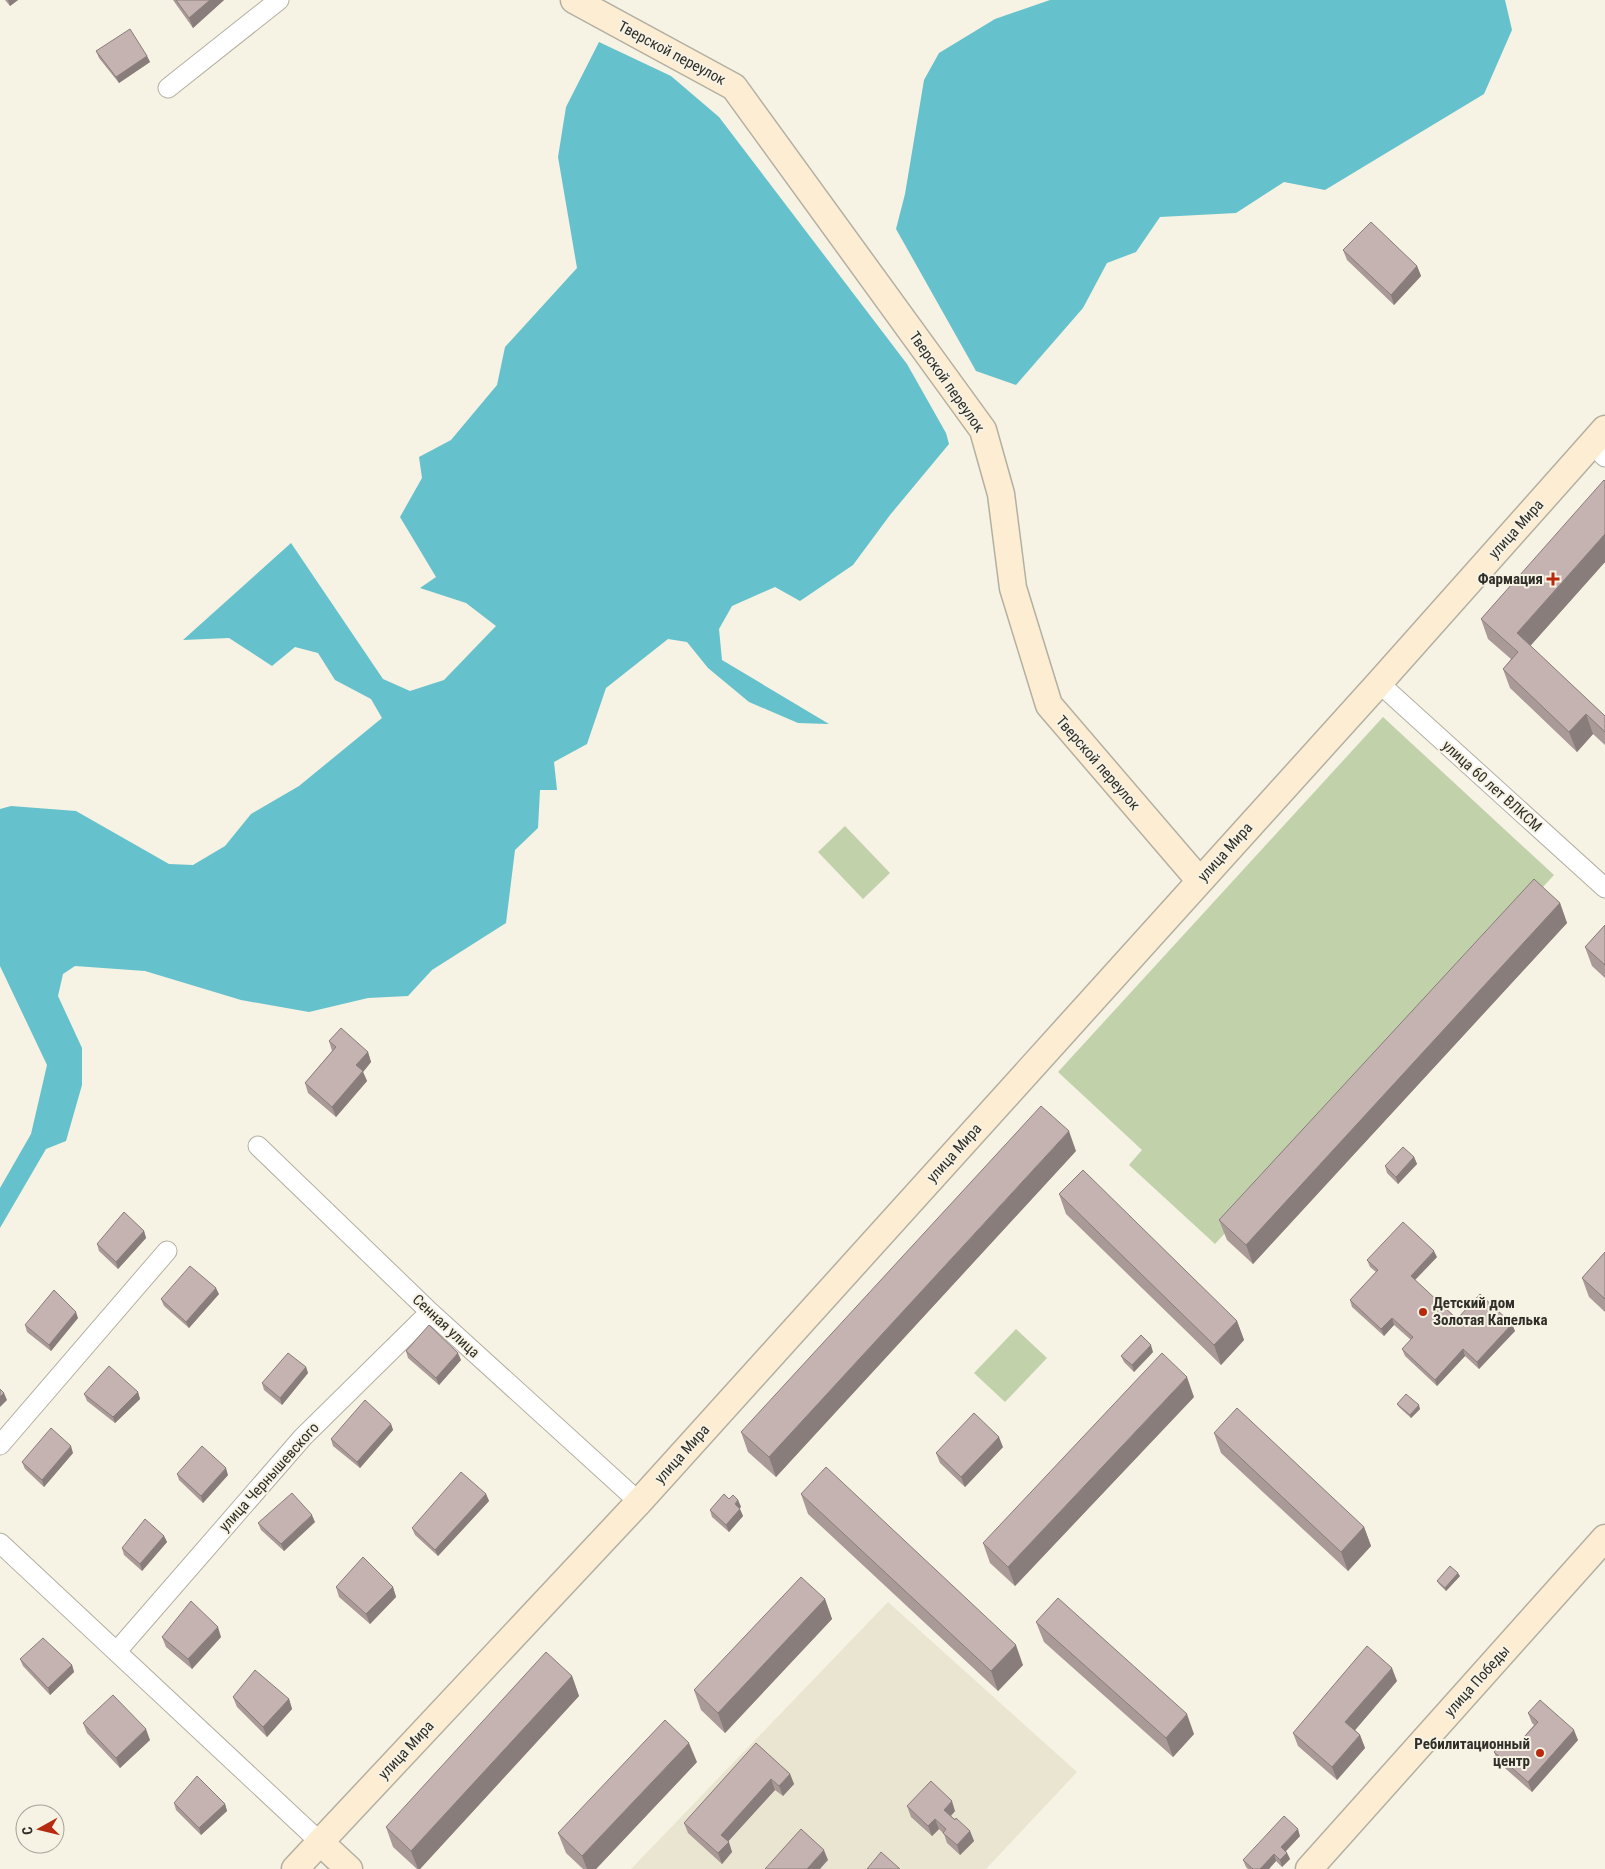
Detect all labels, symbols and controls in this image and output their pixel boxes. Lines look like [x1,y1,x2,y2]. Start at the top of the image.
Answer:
street label: Тверской переулок [615,17,729,89]
street label: Тверской переулок [905,328,989,436]
street label: улица Мира [1485,496,1547,562]
place label: Фармация [1478,570,1543,588]
marker: Фармация [1547,573,1559,585]
street label: Тверской переулок [1052,712,1144,814]
street label: улица 60 лет ВЛКСМ [1438,737,1546,835]
street label: улица Мира [1194,819,1256,885]
street label: улица Мира [923,1120,985,1186]
street label: Сенная улица [409,1290,483,1362]
place label: Детский дом Золотая Капелька [1433,1294,1548,1329]
marker: Детский дом Золотая Капелька [1417,1306,1429,1318]
street label: улица Чернышевского [215,1419,323,1535]
street label: улица Мира [651,1421,713,1487]
street label: улица Победы [1440,1642,1514,1720]
street label: улица Мира [374,1717,438,1783]
place label: Ребилитационный центр [1414,1735,1530,1770]
marker: Ребилитационный центр [1534,1747,1546,1759]
north arrow [15,1804,65,1854]
text: С [19,1826,36,1836]

